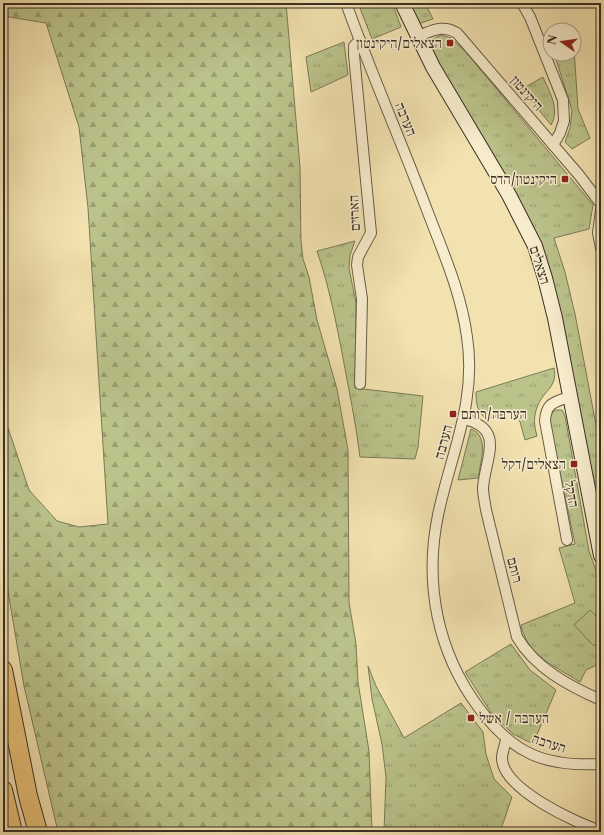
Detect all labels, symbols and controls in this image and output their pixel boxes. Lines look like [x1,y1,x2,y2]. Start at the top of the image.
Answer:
north arrow [542,22,582,62]
text: N [544,33,560,46]
place label: הצאלים/היקינטון [356,34,442,52]
marker: הצאלים/היקינטון [445,38,455,48]
street label: היקינטון [507,72,547,114]
street label: הערבה [391,99,421,139]
place label: היקינטון/הדס [490,170,557,188]
marker: היקינטון/הדס [560,174,570,184]
street label: הארזים [344,194,364,232]
street label: הצאלים [525,243,555,287]
place label: הערבה/רותם [461,405,527,423]
marker: הערבה/רותם [448,409,458,419]
street label: הערבה [430,423,456,461]
place label: הצאלים/דקל [501,455,566,473]
marker: הצאלים/דקל [569,459,579,469]
street label: הדקל [561,479,583,509]
street label: רותם [503,555,527,585]
place label: הערבה / אשל [479,709,549,727]
marker: הערבה / אשל [466,713,476,723]
street label: הערבה [530,729,568,757]

